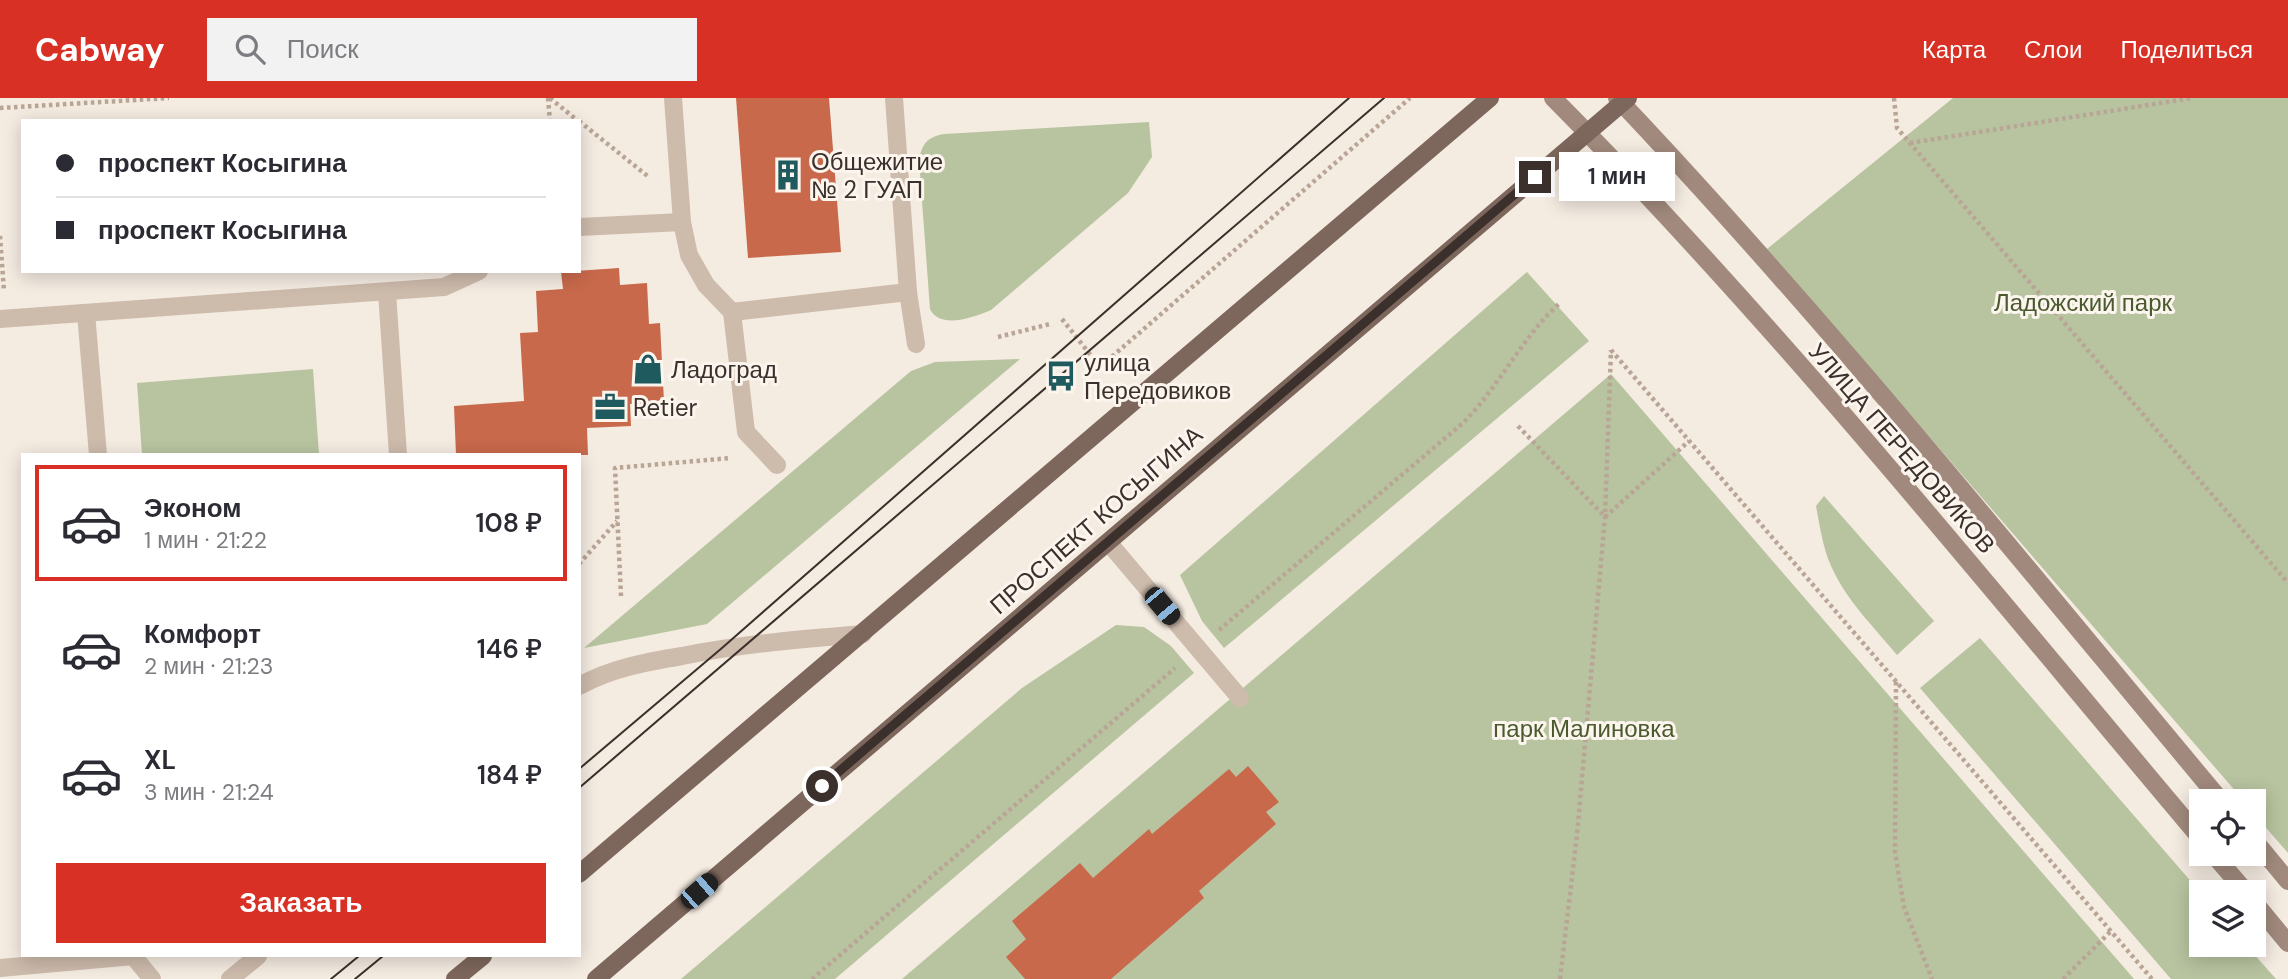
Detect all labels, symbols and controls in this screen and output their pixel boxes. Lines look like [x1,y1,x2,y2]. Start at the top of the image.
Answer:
search box [207,18,697,81]
text: Cabway [35,28,165,71]
icon: search [231,30,269,68]
text: Поиск [287,32,359,66]
text: Карта [1922,34,1986,65]
text: Слои [2024,34,2082,65]
text: Поделиться [2120,34,2253,65]
text: проспект Косыгина [98,146,347,180]
place label: Общежитие № 2 ГУАП [811,146,943,205]
callout: 1 мин [1560,153,1675,202]
building icon: Общежитие № 2 ГУАП [771,158,805,192]
route end [1519,161,1551,193]
text: 1 мин [1588,161,1646,191]
text: проспект Косыгина [98,213,347,247]
park label: Ладожский парк [1994,287,2173,318]
street label: УЛИЦА ПЕРЕДОВИКОВ [1802,336,2002,560]
place label: улица Передовиков [1084,347,1231,406]
shop icon: Ладоград [631,352,665,386]
place label: Ладоград [671,354,777,385]
bus stop icon: улица Передовиков [1044,359,1078,393]
office icon: Retier [593,390,627,424]
place label: Retier [633,392,698,423]
street label: ПРОСПЕКТ КОСЫГИНА [983,419,1209,621]
text: Эконом [144,491,242,525]
icon: car [60,492,123,555]
text: 108 ₽ [475,506,542,540]
text: 1 мин · 21:22 [144,525,267,555]
car [1141,583,1184,629]
text: Комфорт [144,617,261,651]
icon: car [60,618,123,681]
text: 146 ₽ [477,632,542,666]
text: 2 мин · 21:23 [144,651,273,681]
park label: парк Малиновка [1493,713,1675,744]
text: XL [144,743,176,777]
icon: car [60,744,123,807]
text: 184 ₽ [477,758,542,792]
route start [806,770,838,802]
text: 3 мин · 21:24 [144,777,274,807]
map controls [2189,789,2266,957]
button: locate [2189,789,2266,866]
button: Заказать [56,863,546,943]
car [677,869,722,913]
button: layers [2189,880,2266,957]

